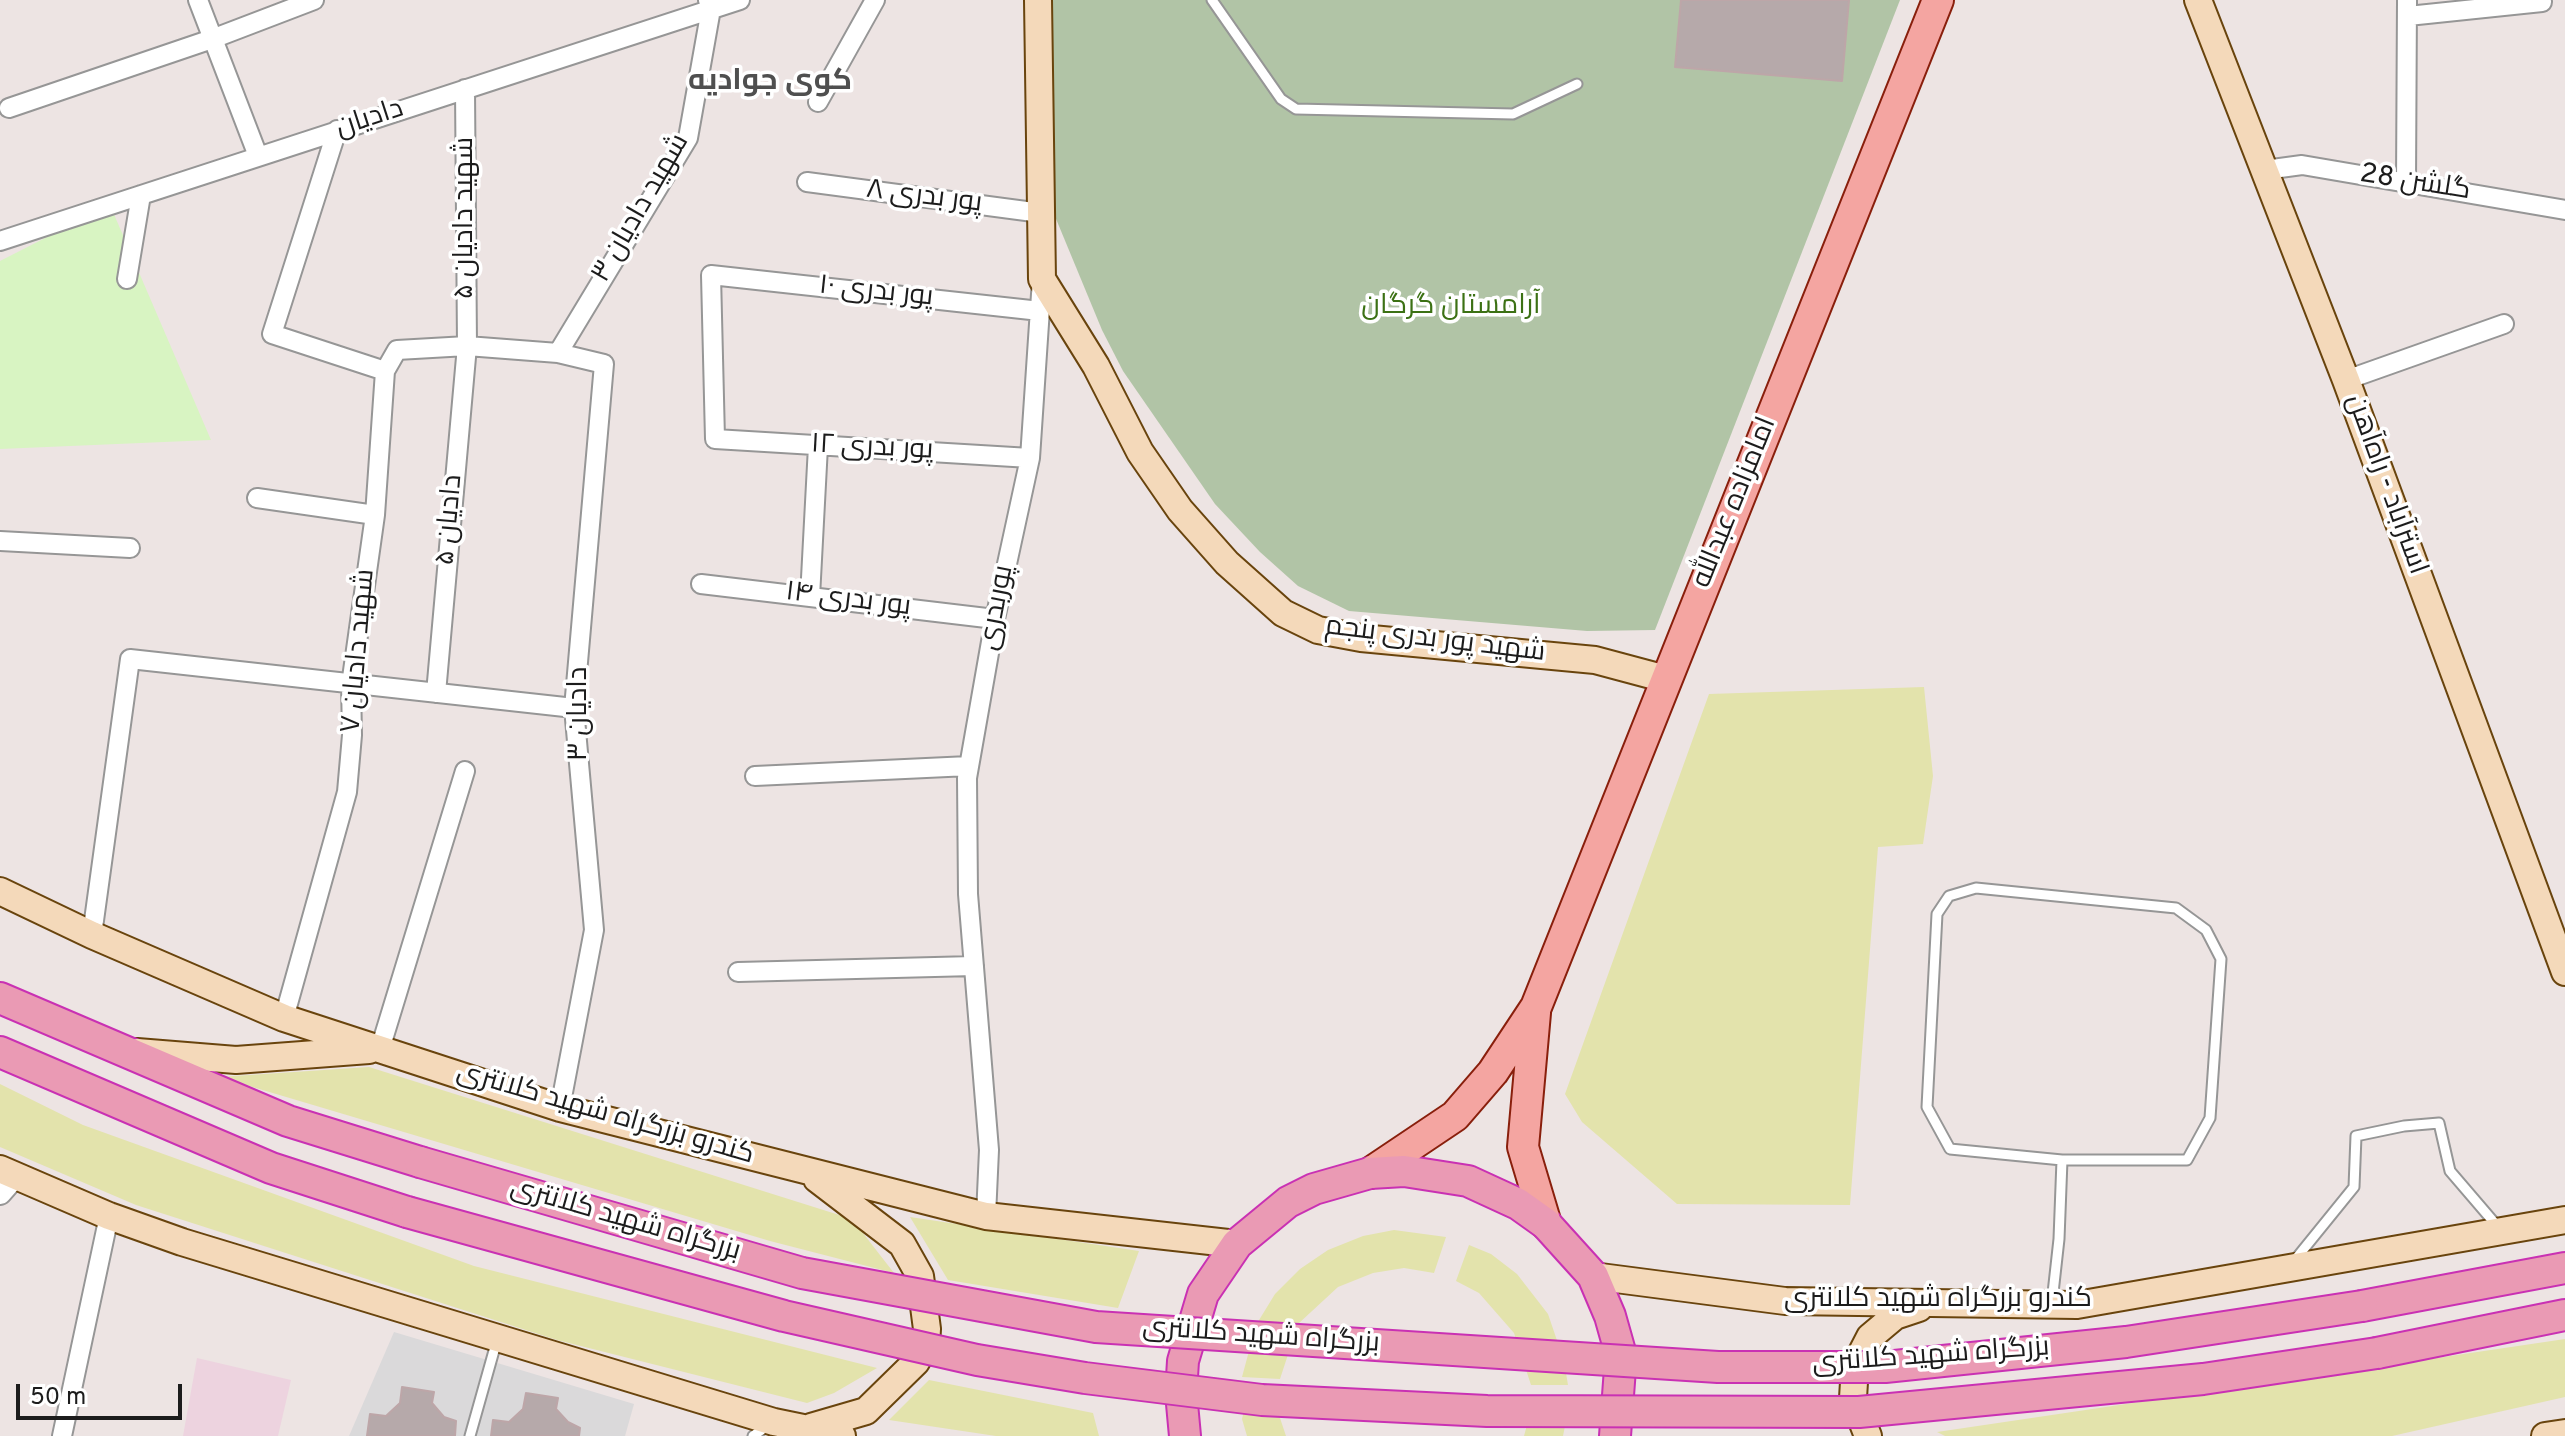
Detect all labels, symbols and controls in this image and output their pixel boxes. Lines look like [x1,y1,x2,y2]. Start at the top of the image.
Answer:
district label: کوی جوادیه [688,65,852,101]
street label: دادیان [332,93,408,147]
street label: ۳ شهید دادیان [586,129,698,289]
street label: ۵ شهید دادیان [449,137,483,299]
street label: گلشن 28 [2357,159,2473,209]
street label: پور بدری ۸ [864,174,984,222]
street label: پور بدری ۱۰ [817,270,935,316]
park label: آرامستان گرگان [1361,290,1541,324]
street label: استرآباد - راه‌آهن [2337,390,2433,580]
street label: امامزاده عبدالله [1687,413,1785,593]
street label: پور بدری ۱۲ [810,429,934,469]
street label: دادیان ۵ [430,473,472,567]
street label: پوربدری [973,563,1023,653]
street label: شهید دادیان ۷ [336,568,384,734]
street label: پور بدری ۱۴ [783,577,913,625]
street label: شهید پور بدری پنجم [1323,611,1547,671]
street label: دادیان ۳ [563,667,597,761]
street label: کندرو بزرگراه شهید کلانتری [452,1056,758,1174]
street label: بزرگراه شهید کلانتری [506,1172,744,1270]
street label: کندرو بزرگراه شهید کلانتری [1784,1283,2092,1317]
street label: بزرگراه شهید کلانتری [1141,1312,1381,1362]
street label: بزرگراه شهید کلانتری [1811,1332,2051,1382]
scale bar [20,1368,186,1418]
text: 50 m [30,1383,86,1413]

